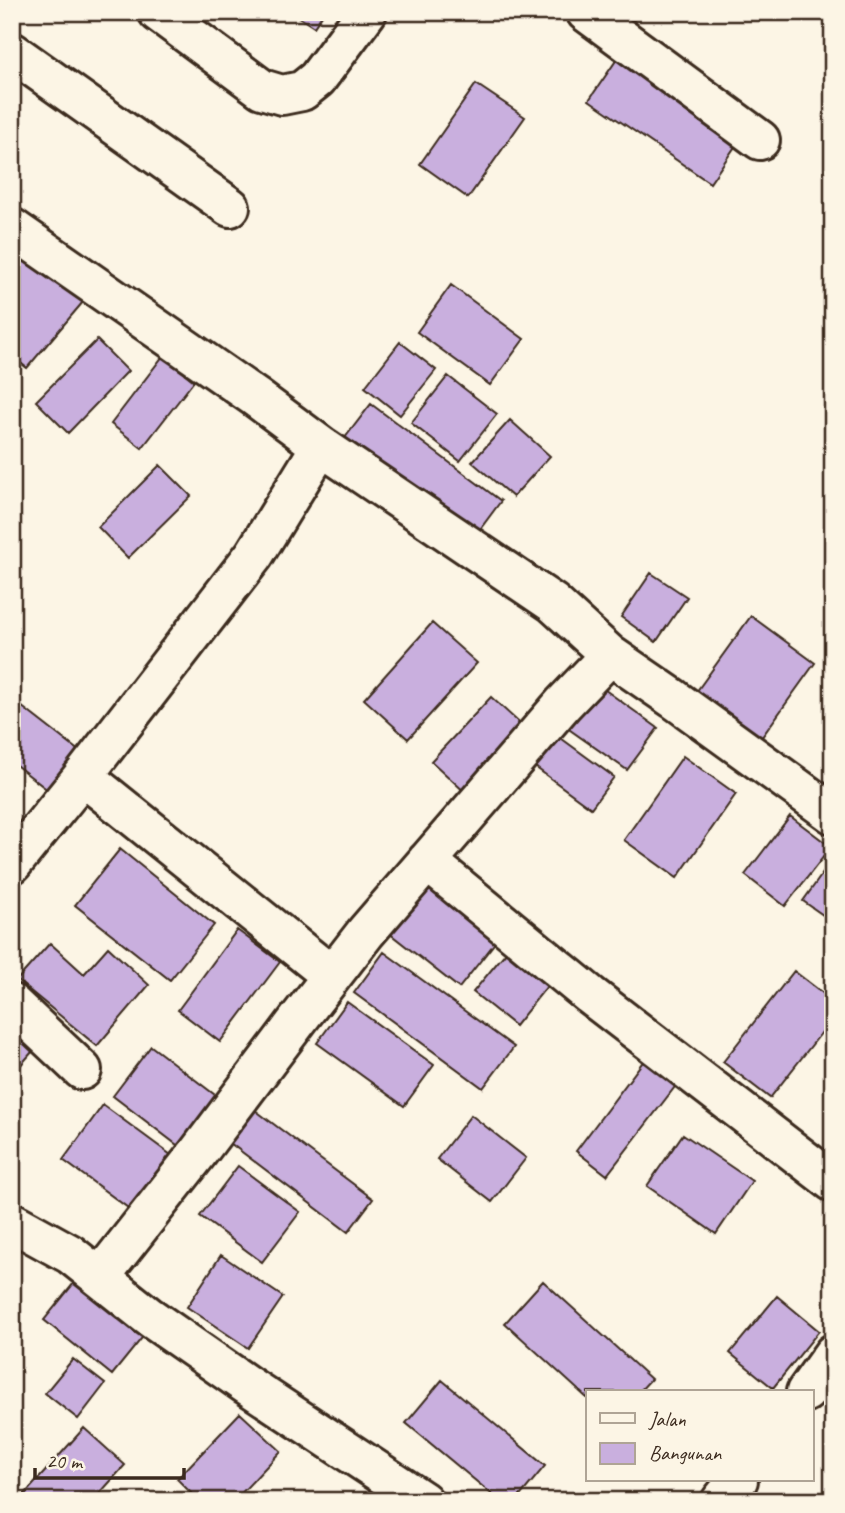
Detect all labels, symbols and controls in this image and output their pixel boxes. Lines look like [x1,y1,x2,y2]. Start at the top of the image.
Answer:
legend [586,1390,814,1482]
text: Jalan [648,1406,686,1432]
scale bar [35,1436,184,1480]
text: Bangunan [649,1440,722,1466]
text: 20 m [46,1448,84,1474]

